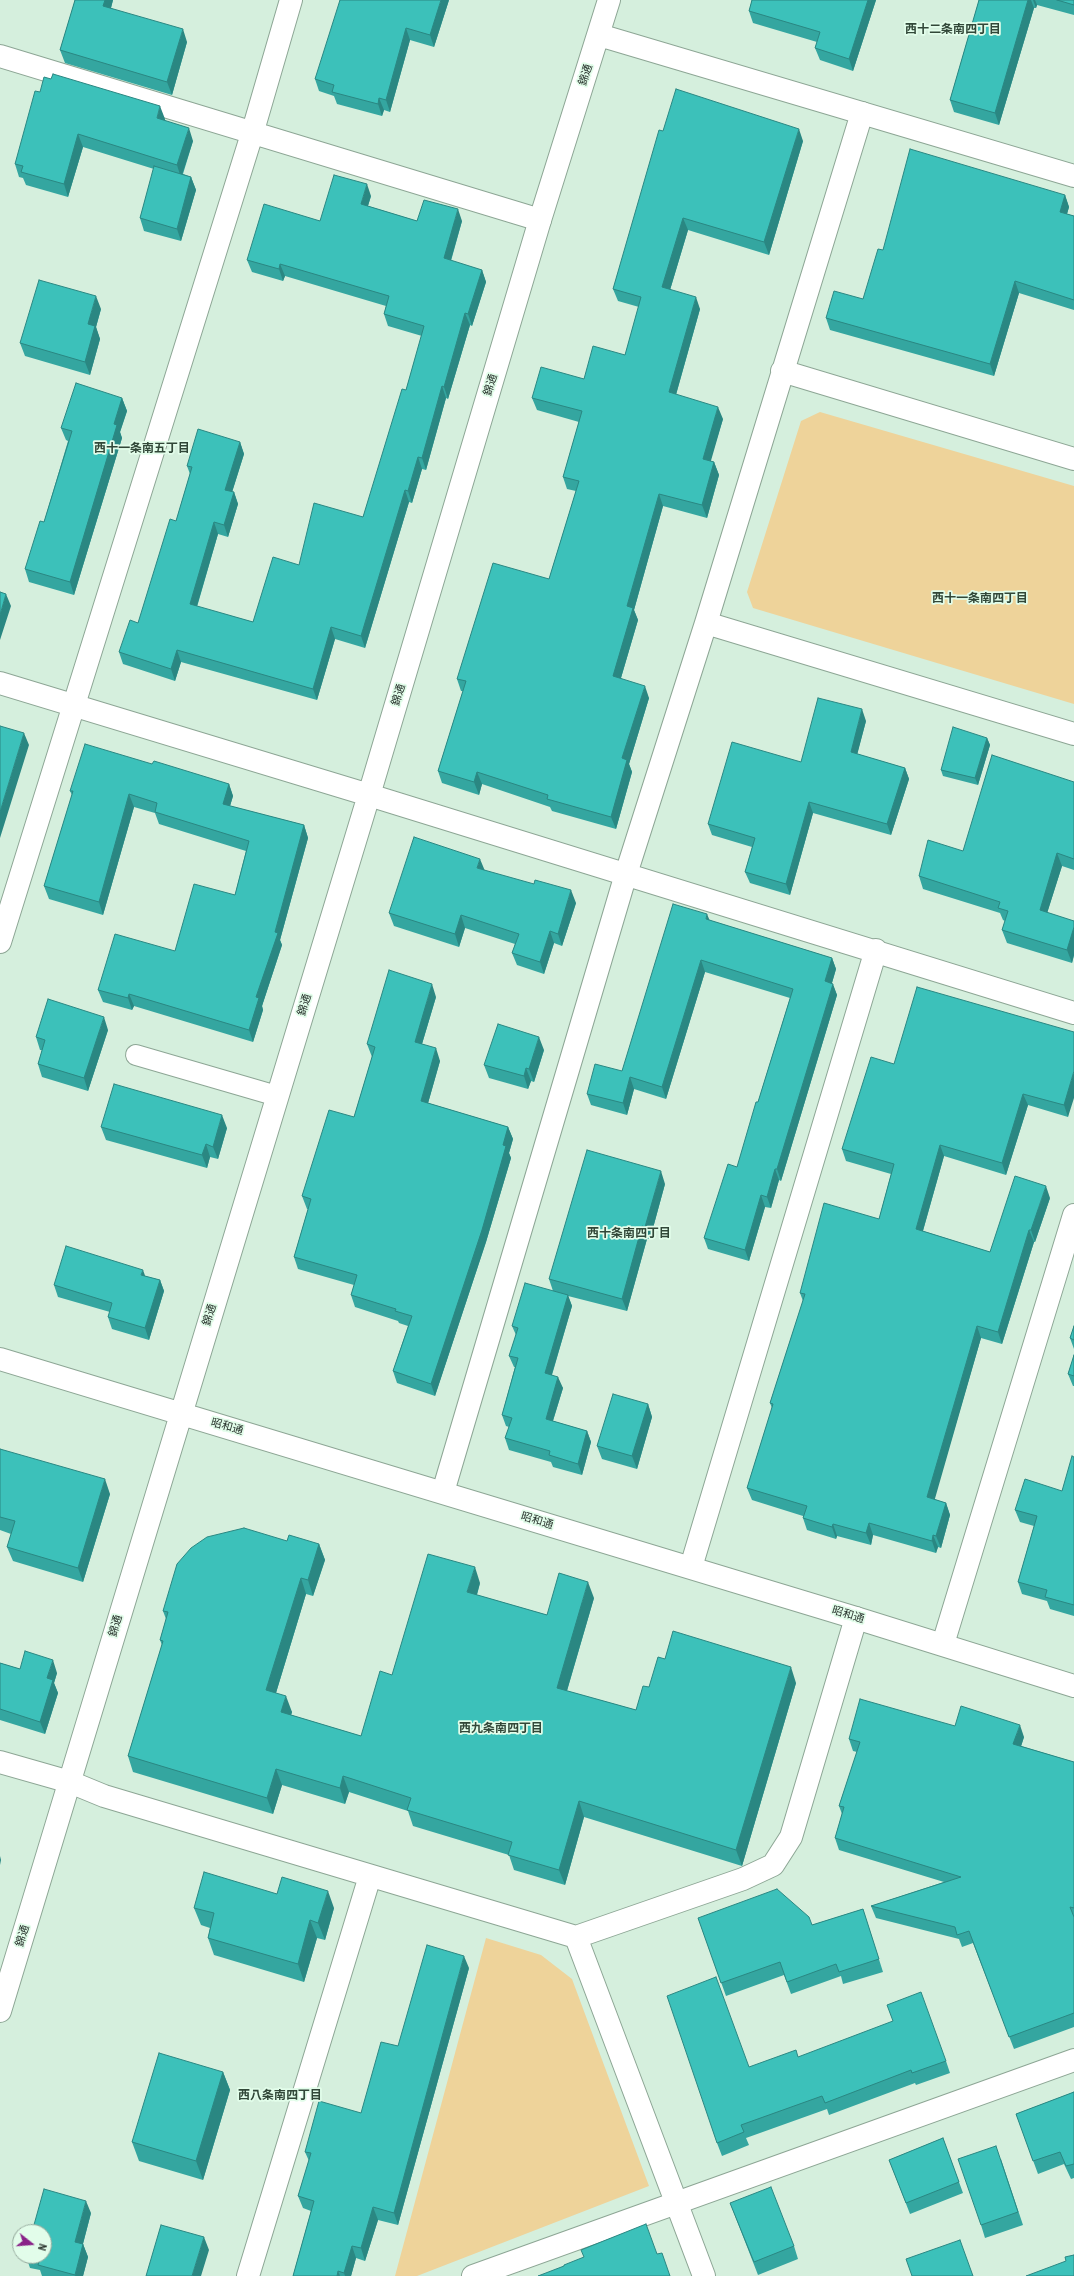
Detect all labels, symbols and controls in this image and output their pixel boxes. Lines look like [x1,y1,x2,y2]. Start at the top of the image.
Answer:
district label: 西十二条南四丁目 [905,23,1001,37]
street label: 錦通 [576,62,596,88]
street label: 錦通 [481,373,501,397]
district label: 西十一条南五丁目 [94,442,190,456]
district label: 西十一条南四丁目 [932,592,1028,606]
street label: 錦通 [389,683,409,707]
street label: 錦通 [295,993,315,1017]
district label: 西十条南四丁目 [587,1227,671,1241]
street label: 錦通 [200,1303,220,1327]
street label: 昭和通 [209,1416,245,1438]
street label: 昭和通 [519,1510,555,1532]
street label: 昭和通 [830,1604,866,1626]
street label: 錦通 [107,1614,125,1638]
district label: 西九条南四丁目 [459,1722,543,1736]
street label: 錦通 [13,1924,33,1948]
district label: 西八条南四丁目 [238,2089,322,2103]
north arrow [12,2224,52,2264]
text: N [35,2242,50,2252]

